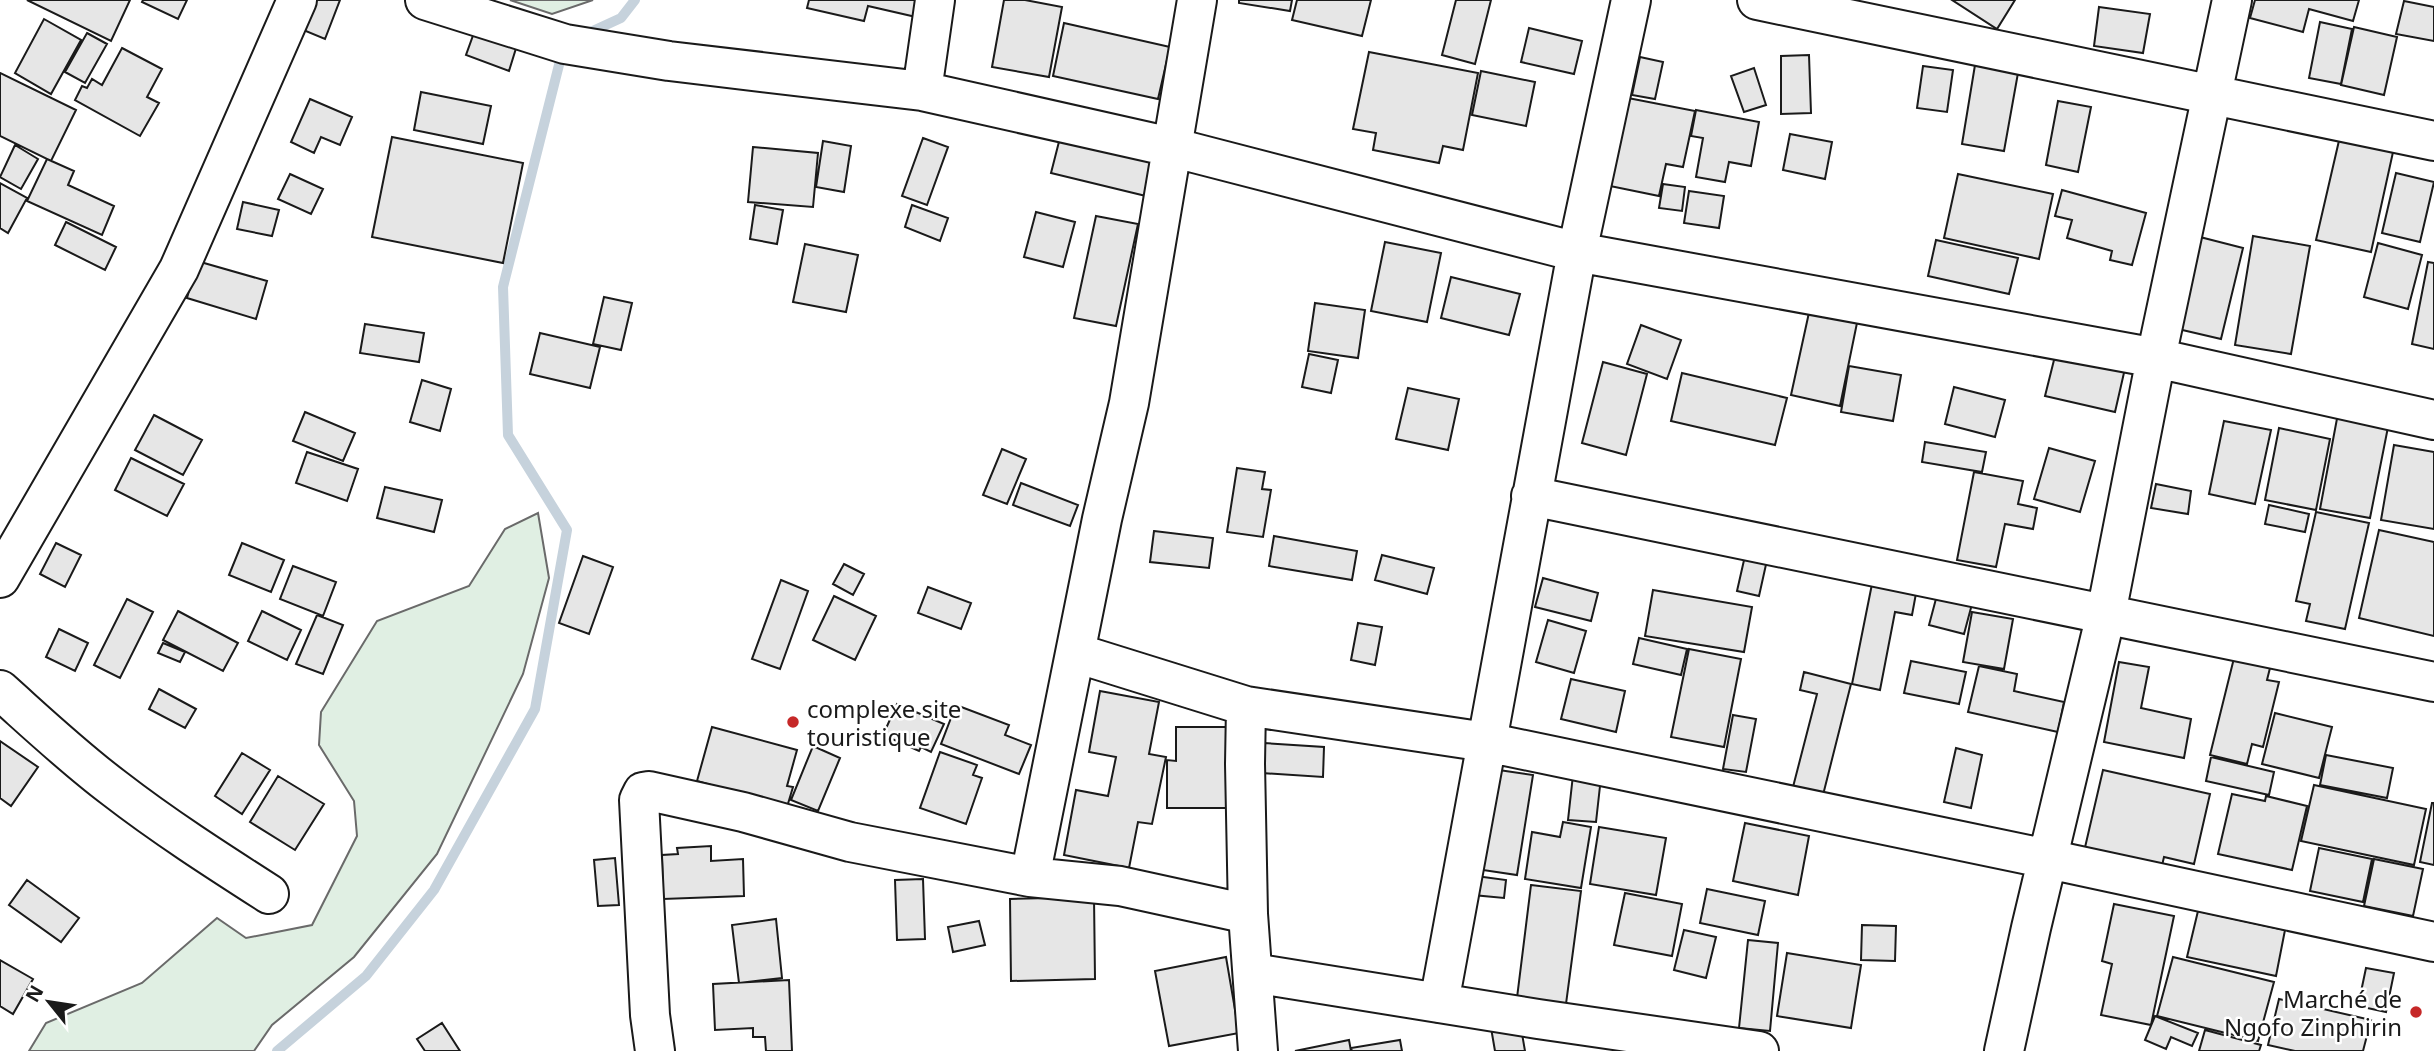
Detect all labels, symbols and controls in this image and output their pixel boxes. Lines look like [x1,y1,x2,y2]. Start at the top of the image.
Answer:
place label: complexe site touristique [807,692,961,753]
marker: complexe site touristique [785,714,801,730]
north arrow [14,967,84,1037]
text: N [19,980,49,1007]
place label: Marché de Ngofo Zinphirin [2224,982,2402,1043]
marker: Marché de Ngofo Zinphirin [2408,1004,2424,1020]

